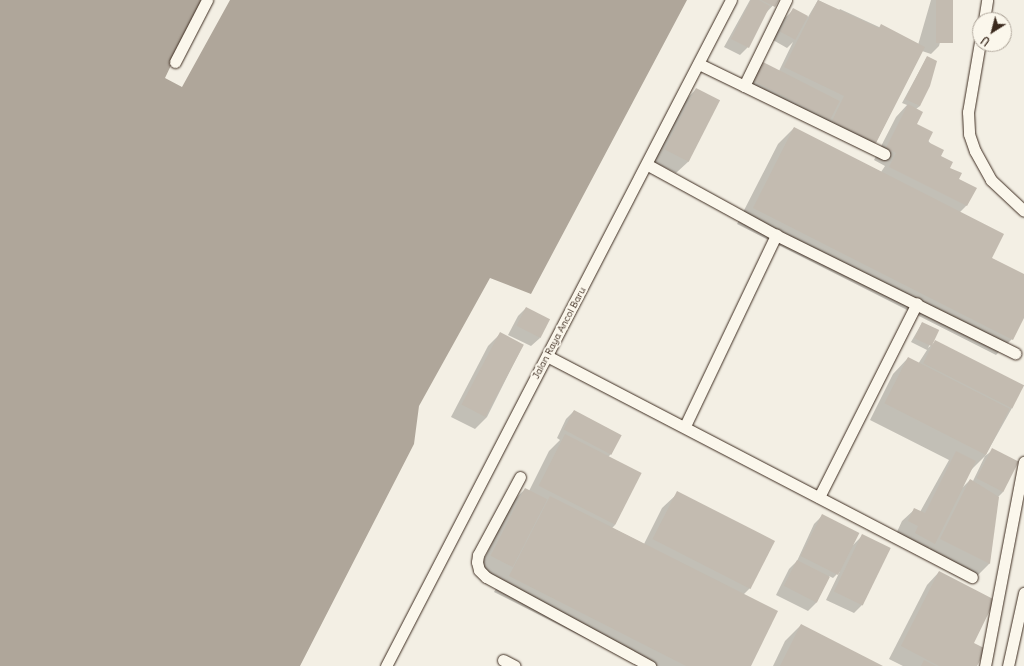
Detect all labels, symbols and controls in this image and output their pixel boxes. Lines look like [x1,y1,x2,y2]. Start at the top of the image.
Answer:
north arrow [972,12,1012,52]
text: U [978,33,993,49]
street label: Jalan Raya Ancol Baru [530,285,588,381]

